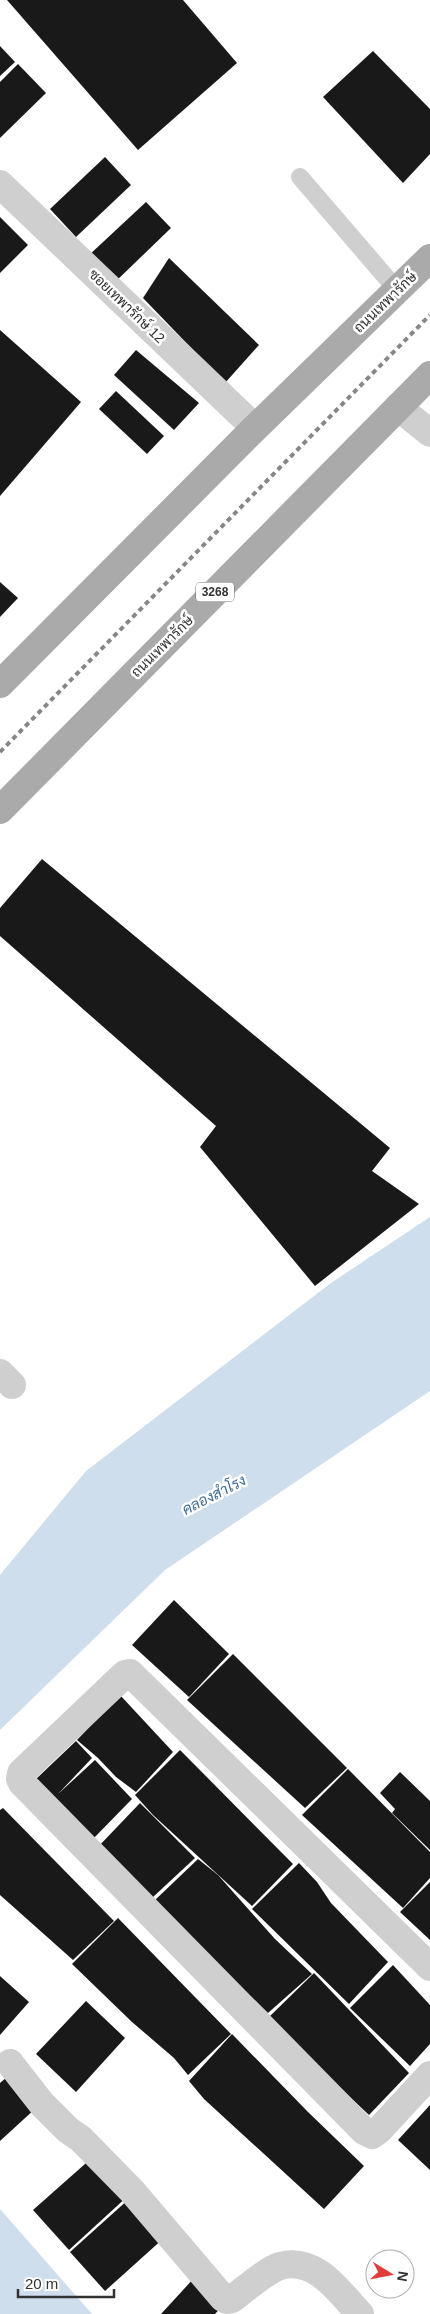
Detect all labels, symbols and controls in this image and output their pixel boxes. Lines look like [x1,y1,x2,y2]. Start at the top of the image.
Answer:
street label: ซอยเทพารักษ์ 12 [86,265,169,346]
street label: ถนนเทพารักษ์ [350,267,420,336]
road number: 3268 [196,582,234,602]
street label: ถนนเทพารักษ์ [127,611,197,680]
water label: คลองสำโรง [179,1470,249,1518]
north arrow [365,2249,415,2299]
scale bar [18,2266,114,2298]
text: N [394,2270,412,2283]
text: 20 m [25,2275,58,2292]

